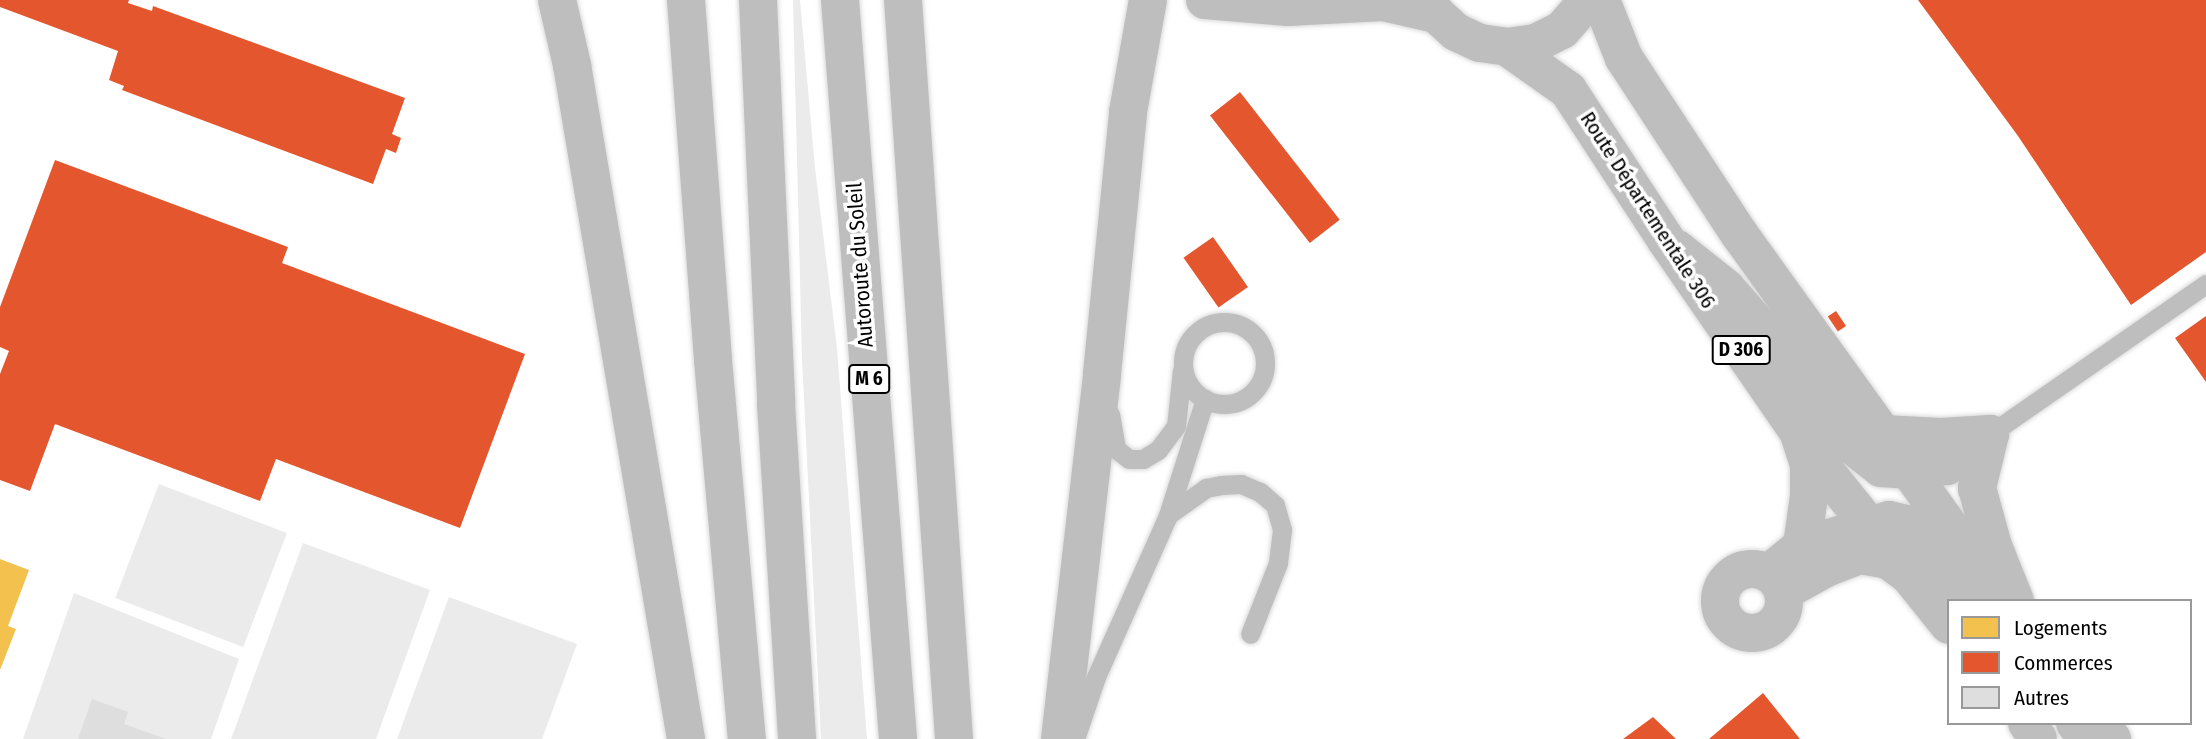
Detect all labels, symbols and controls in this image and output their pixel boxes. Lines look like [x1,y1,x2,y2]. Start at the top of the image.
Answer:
street label: Route Départementale 306 [1575,107,1721,313]
street label: Autoroute du Soleil [842,182,878,348]
road number: D 306 [1711,334,1771,366]
road number: M 6 [848,364,890,394]
legend [1947,599,2192,725]
text: Logements [2014,615,2107,641]
text: Commerces [2014,650,2113,676]
text: Autres [2014,685,2069,711]

